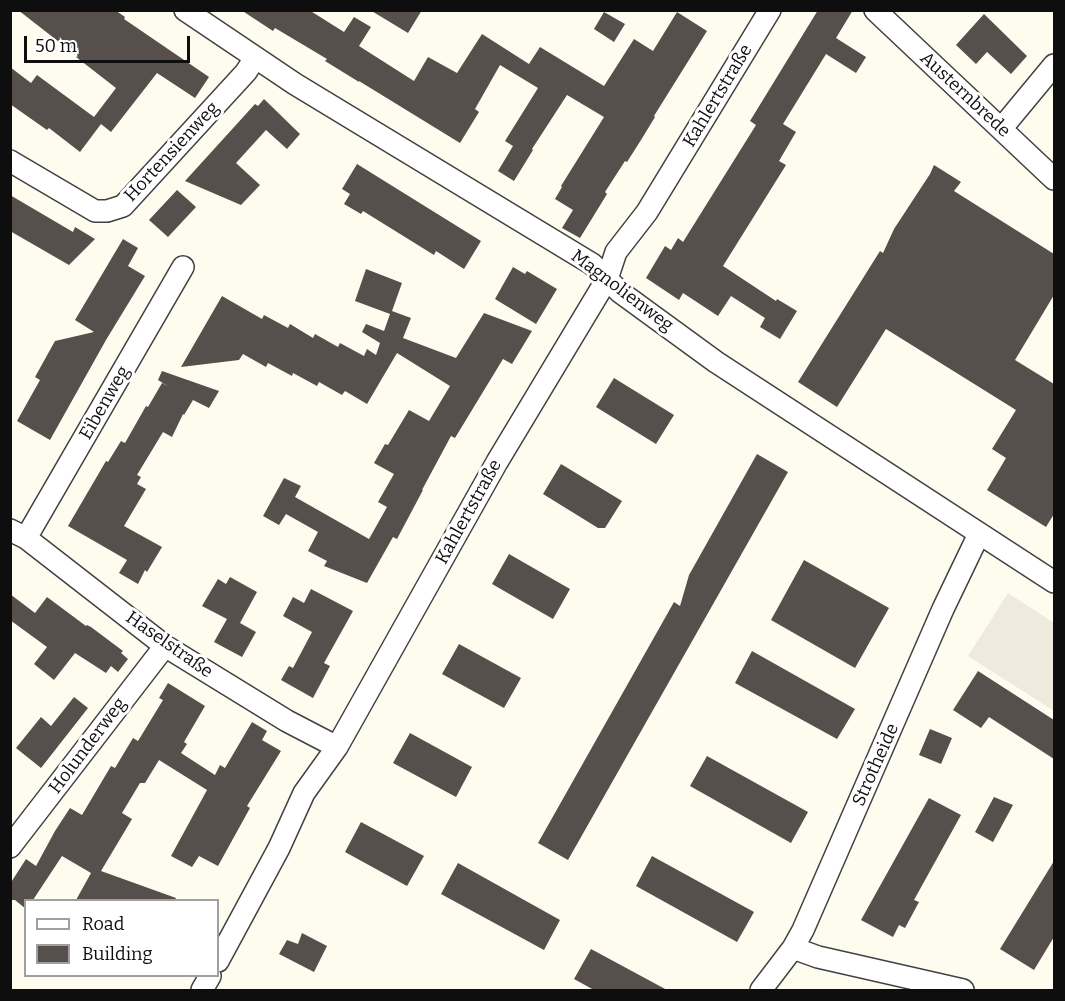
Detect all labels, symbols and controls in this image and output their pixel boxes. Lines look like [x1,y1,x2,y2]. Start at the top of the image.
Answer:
scale bar [27,24,194,62]
text: 50 m [35,35,77,57]
street label: Kahlertstraße [679,41,757,151]
street label: Austernbrede [915,48,1015,142]
street label: Hortensienweg [120,98,224,206]
street label: Magnolienweg [567,246,677,336]
street label: Eibenweg [75,362,135,444]
street label: Kahlertstraße [431,456,507,568]
street label: Haselstraße [121,607,217,683]
street label: Holunderweg [45,694,131,798]
street label: Strotheide [848,720,904,810]
legend [24,899,219,977]
text: Road [82,913,124,935]
text: Building [82,943,153,965]

